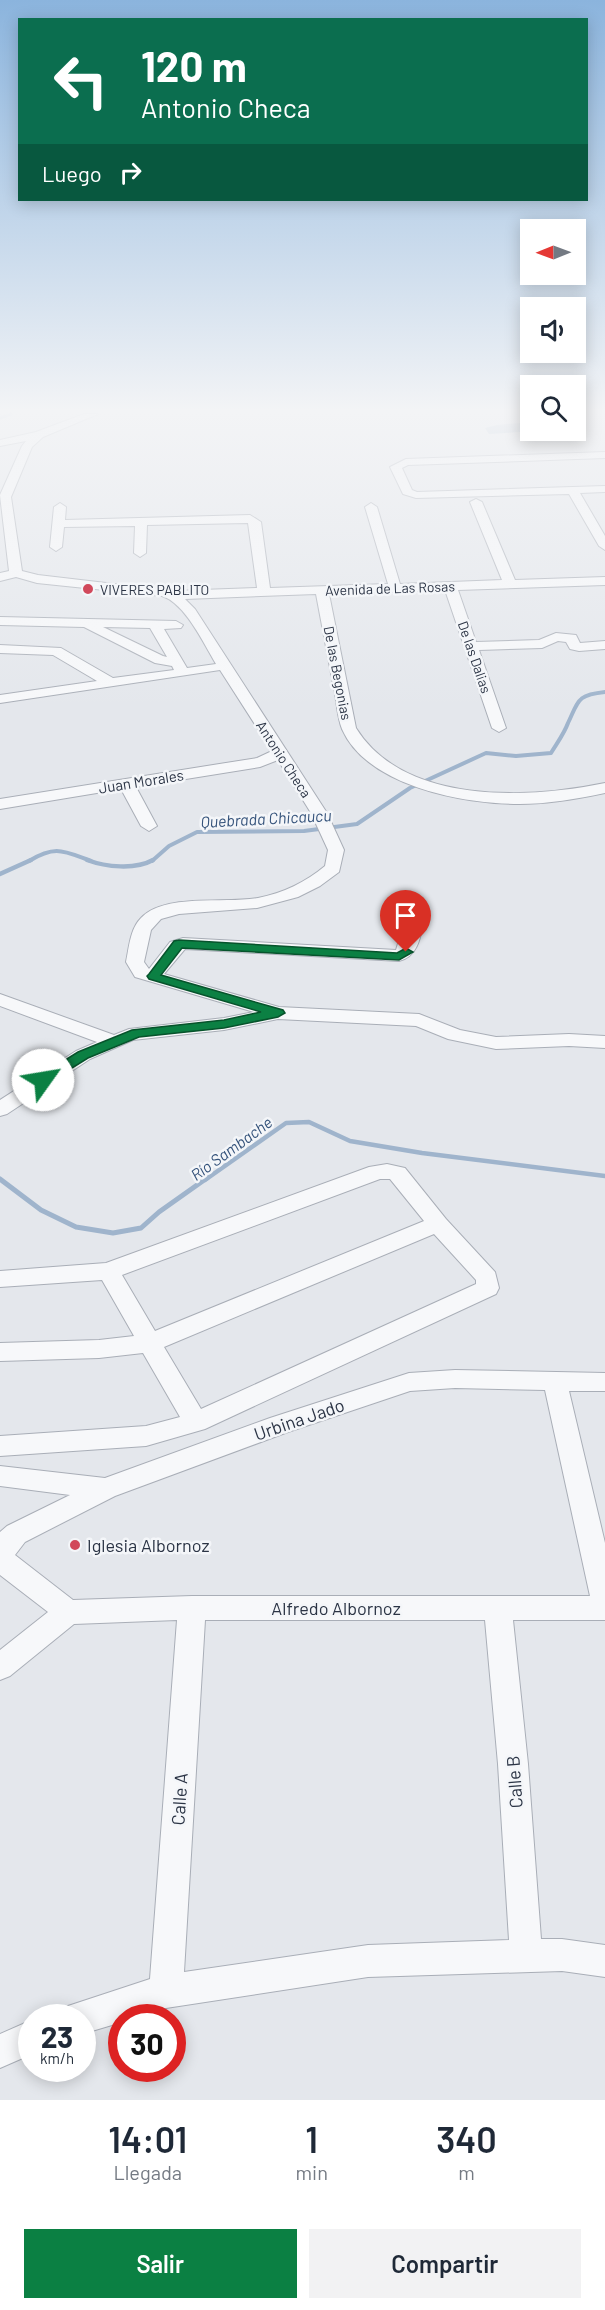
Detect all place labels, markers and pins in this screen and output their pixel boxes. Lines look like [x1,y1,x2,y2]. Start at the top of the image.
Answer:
place label: VIVERES PABLITO [100,581,209,598]
marker: VIVERES PABLITO [81,582,95,596]
pin [380,890,431,952]
place label: Iglesia Albornoz [87,1534,209,1556]
marker: Iglesia Albornoz [68,1538,82,1552]

